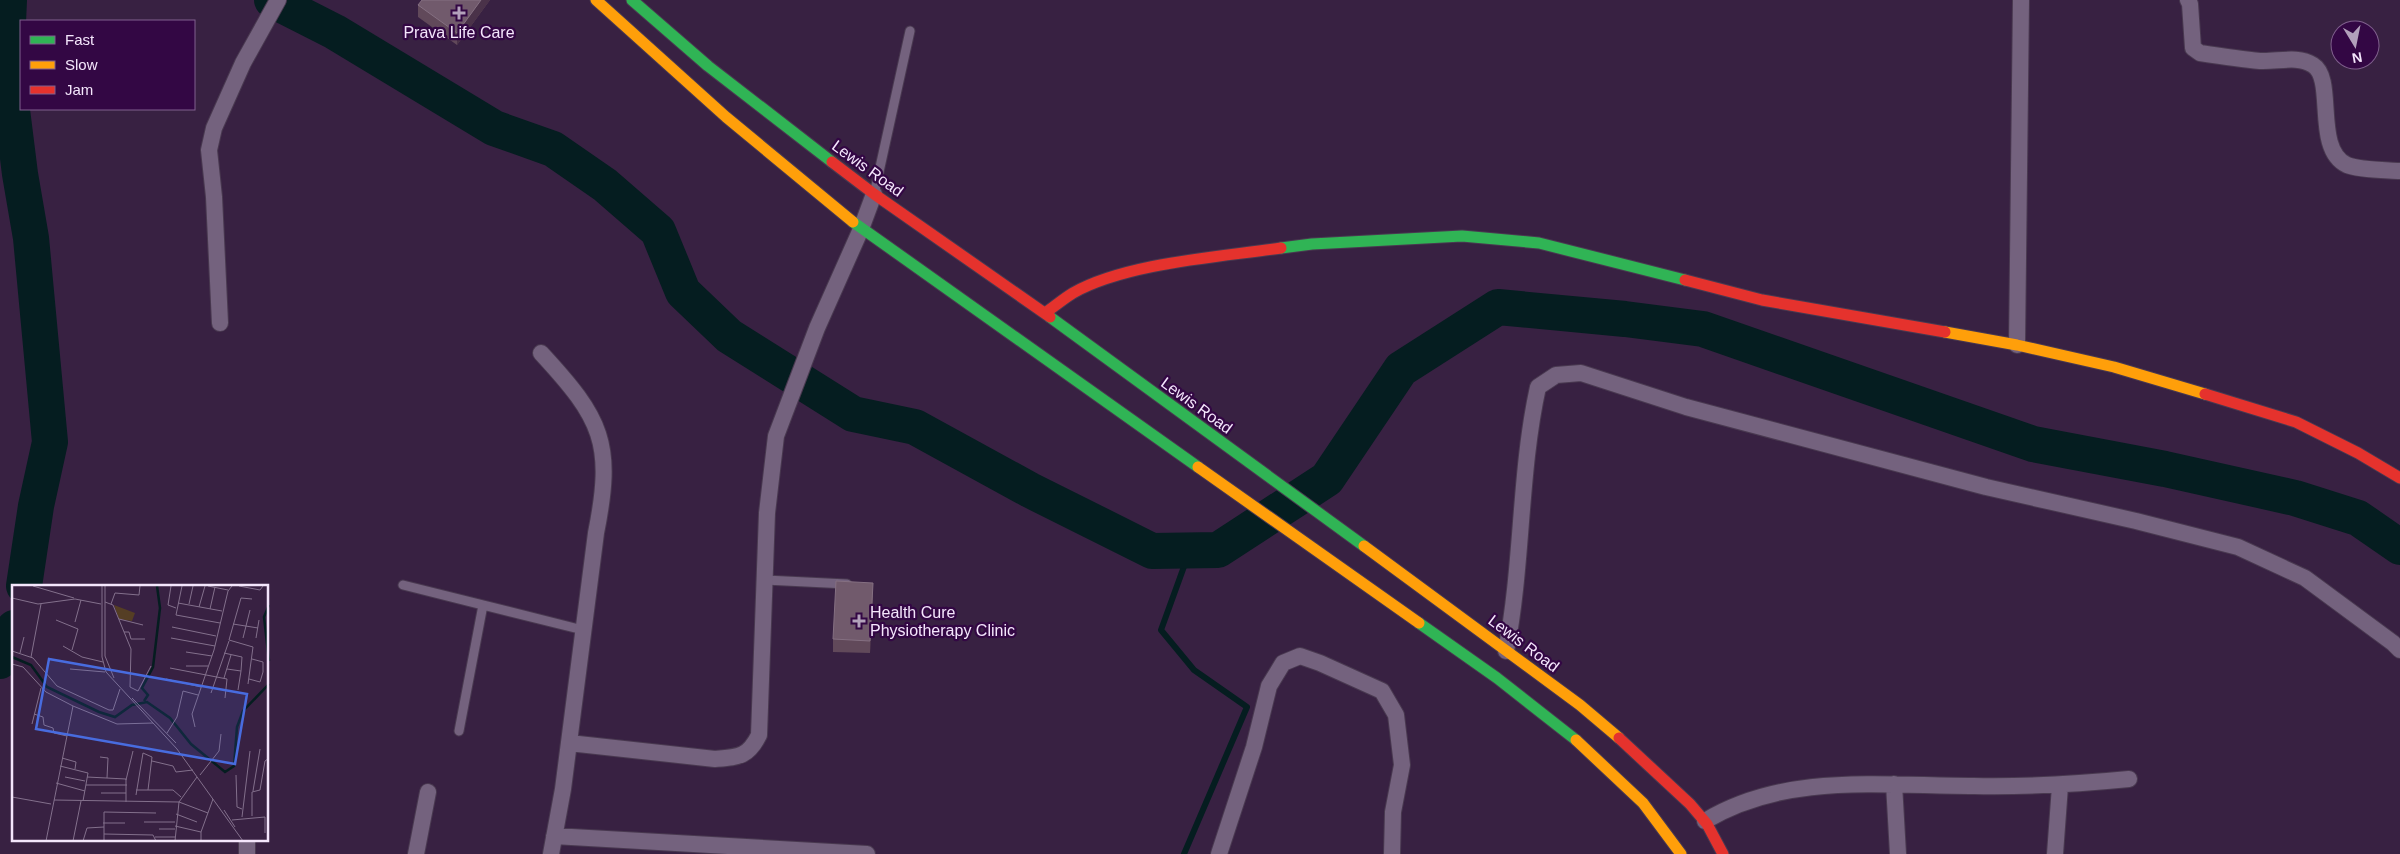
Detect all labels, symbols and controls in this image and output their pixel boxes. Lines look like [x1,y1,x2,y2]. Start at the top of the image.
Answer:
marker: Prava Life Care [452,6,466,20]
legend [20,20,195,110]
north arrow [2330,20,2380,70]
place label: Prava Life Care [403,24,515,41]
text: Fast [65,31,95,48]
text: N [2351,49,2364,67]
text: Slow [65,56,98,73]
text: Jam [65,81,93,98]
street label: Lewis Road [829,137,907,200]
street label: Lewis Road [1158,374,1236,437]
inset map [12,585,269,842]
place label: Health Cure Physiotherapy Clinic [870,604,1015,639]
street label: Lewis Road [1485,611,1562,675]
marker: Health Cure Physiotherapy Clinic [852,614,866,628]

